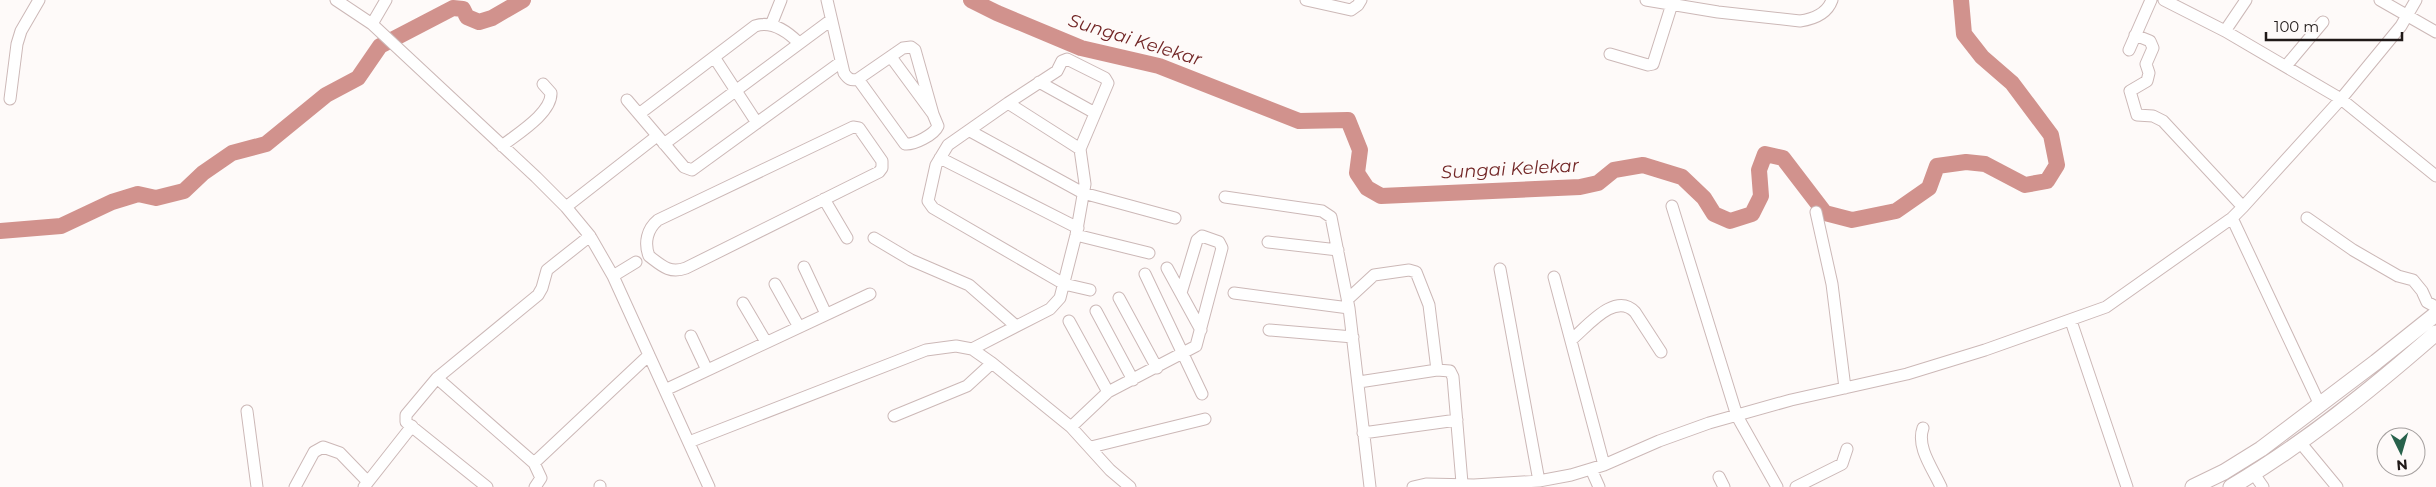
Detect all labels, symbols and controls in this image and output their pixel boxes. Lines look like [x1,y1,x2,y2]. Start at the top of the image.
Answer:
water label: Sungai Kelekar [1066,9,1205,71]
scale bar [2266,10,2402,42]
text: 100 m [2274,17,2319,36]
water label: Sungai Kelekar [1440,154,1580,184]
north arrow [2376,427,2426,477]
text: N [2396,455,2409,474]

